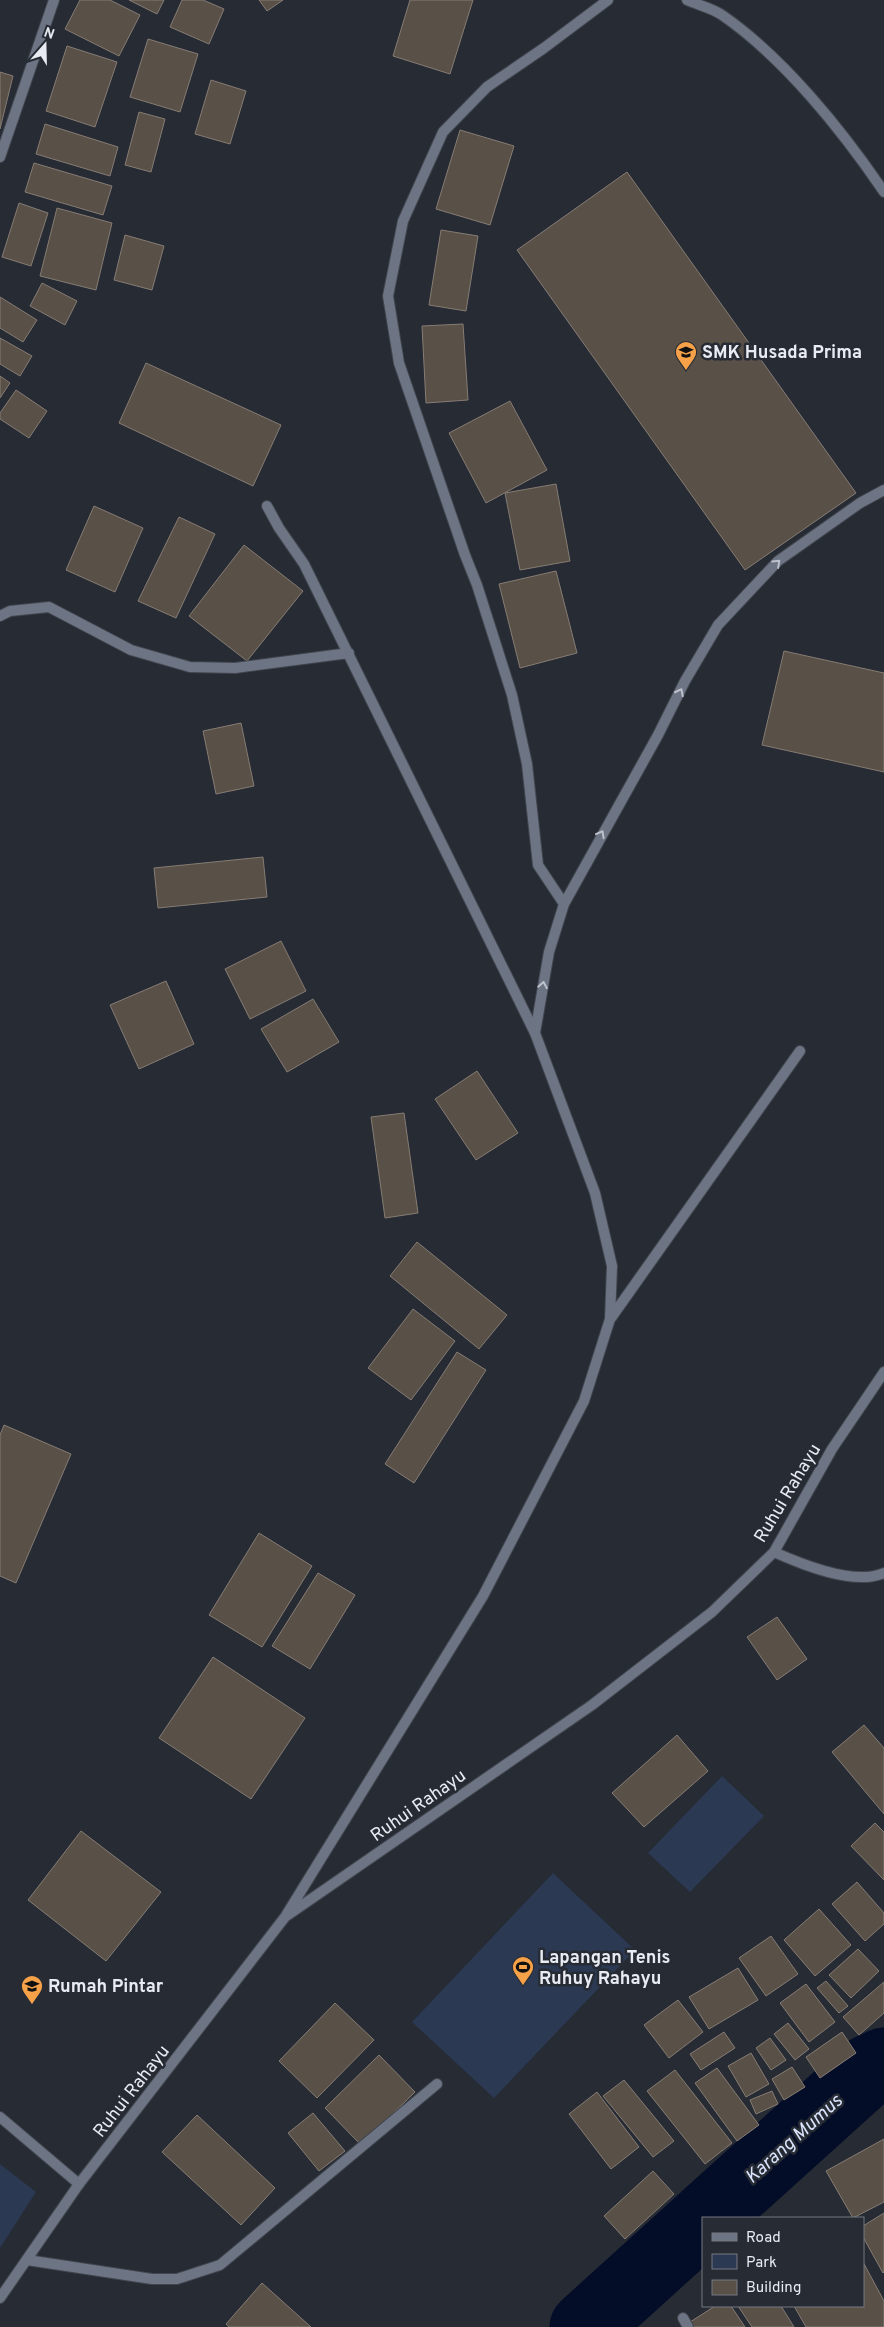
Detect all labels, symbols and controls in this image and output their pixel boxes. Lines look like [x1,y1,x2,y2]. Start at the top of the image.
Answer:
north arrow [20,20,70,70]
text: N [41,24,57,44]
school or university icon: SMK Husada Prima [674,340,698,371]
place label: SMK Husada Prima [702,342,862,365]
one-way arrow [771,560,780,569]
one-way arrow [674,688,684,697]
one-way arrow [595,830,605,839]
one-way arrow [538,980,548,989]
street label: Ruhui Rahayu [750,1440,827,1547]
street label: Ruhui Rahayu [367,1765,471,1848]
place label: Lapangan Tenis Ruhuy Rahayu [539,1947,670,1991]
sports icon: Lapangan Tenis Ruhuy Rahayu [511,1955,535,1986]
school or university icon: Rumah Pintar [20,1974,44,2005]
place label: Rumah Pintar [48,1976,164,1999]
street label: Ruhui Rahayu [89,2041,176,2143]
water label: Karang Mumus [741,2089,848,2189]
legend [702,2217,864,2307]
text: Road [746,2229,781,2248]
text: Park [746,2254,777,2273]
text: Building [746,2279,801,2298]

